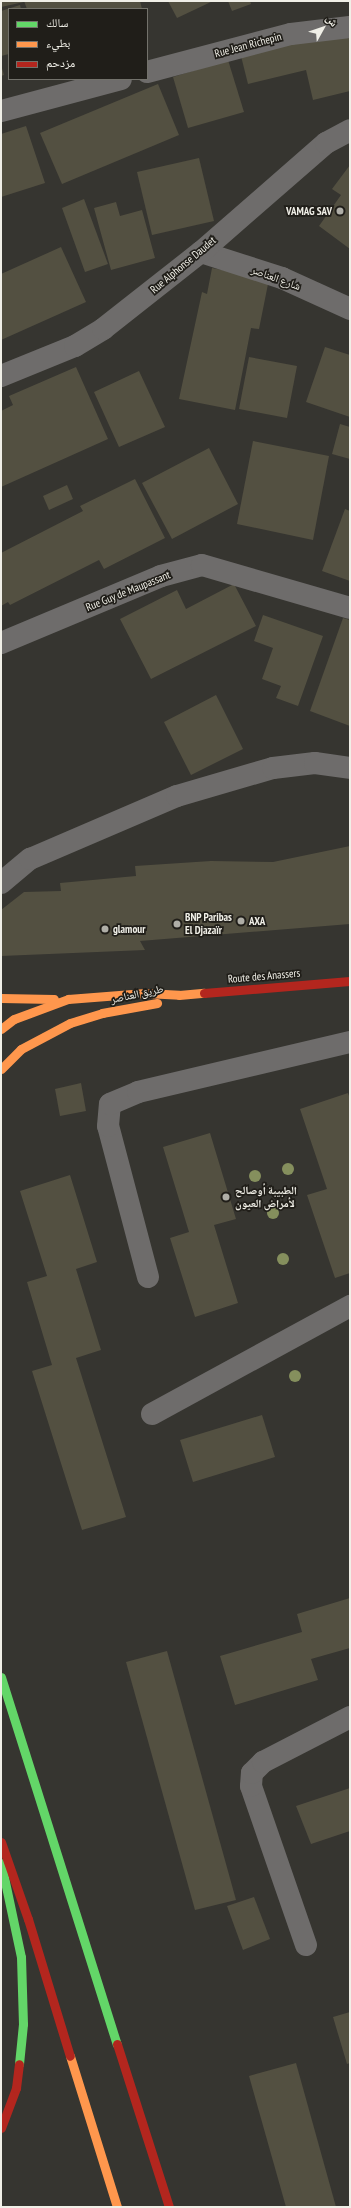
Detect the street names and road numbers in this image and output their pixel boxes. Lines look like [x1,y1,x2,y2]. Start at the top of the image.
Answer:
street label: Rue Jean Richepin [213,30,283,60]
street label: Rue Alphonse Daudet [147,234,219,296]
street label: شارع العناصر [249,263,303,293]
street label: Rue Guy de Maupassant [84,568,172,614]
street label: Route des Anassers [227,966,301,986]
street label: طريق العناصر [109,982,165,1006]

